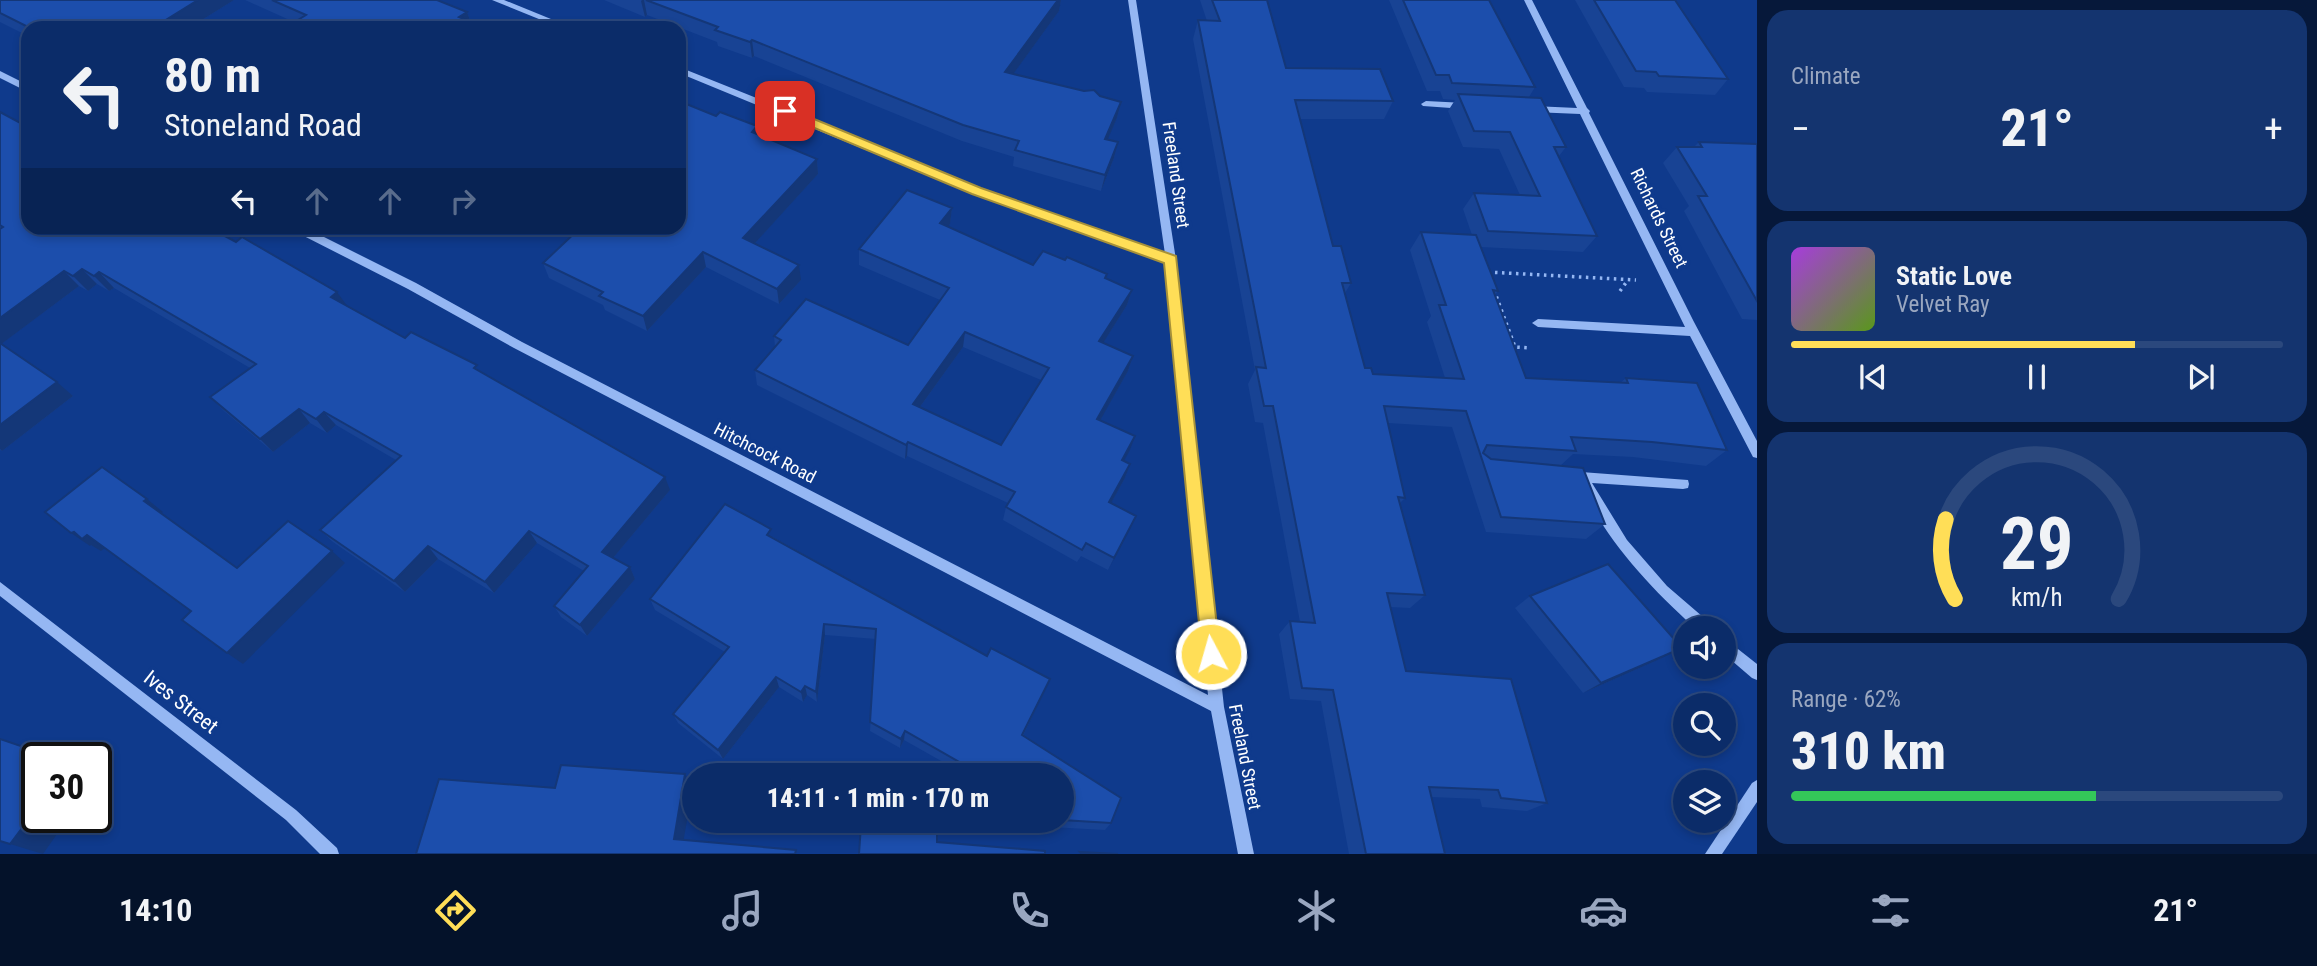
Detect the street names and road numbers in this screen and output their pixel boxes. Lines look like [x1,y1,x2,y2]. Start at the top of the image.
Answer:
street label: Freeland Street [1159,120,1194,230]
street label: Richards Street [1626,165,1693,271]
street label: Hitchcock Road [711,418,820,487]
street label: Ives Street [139,666,223,738]
street label: Freeland Street [1225,702,1266,812]

